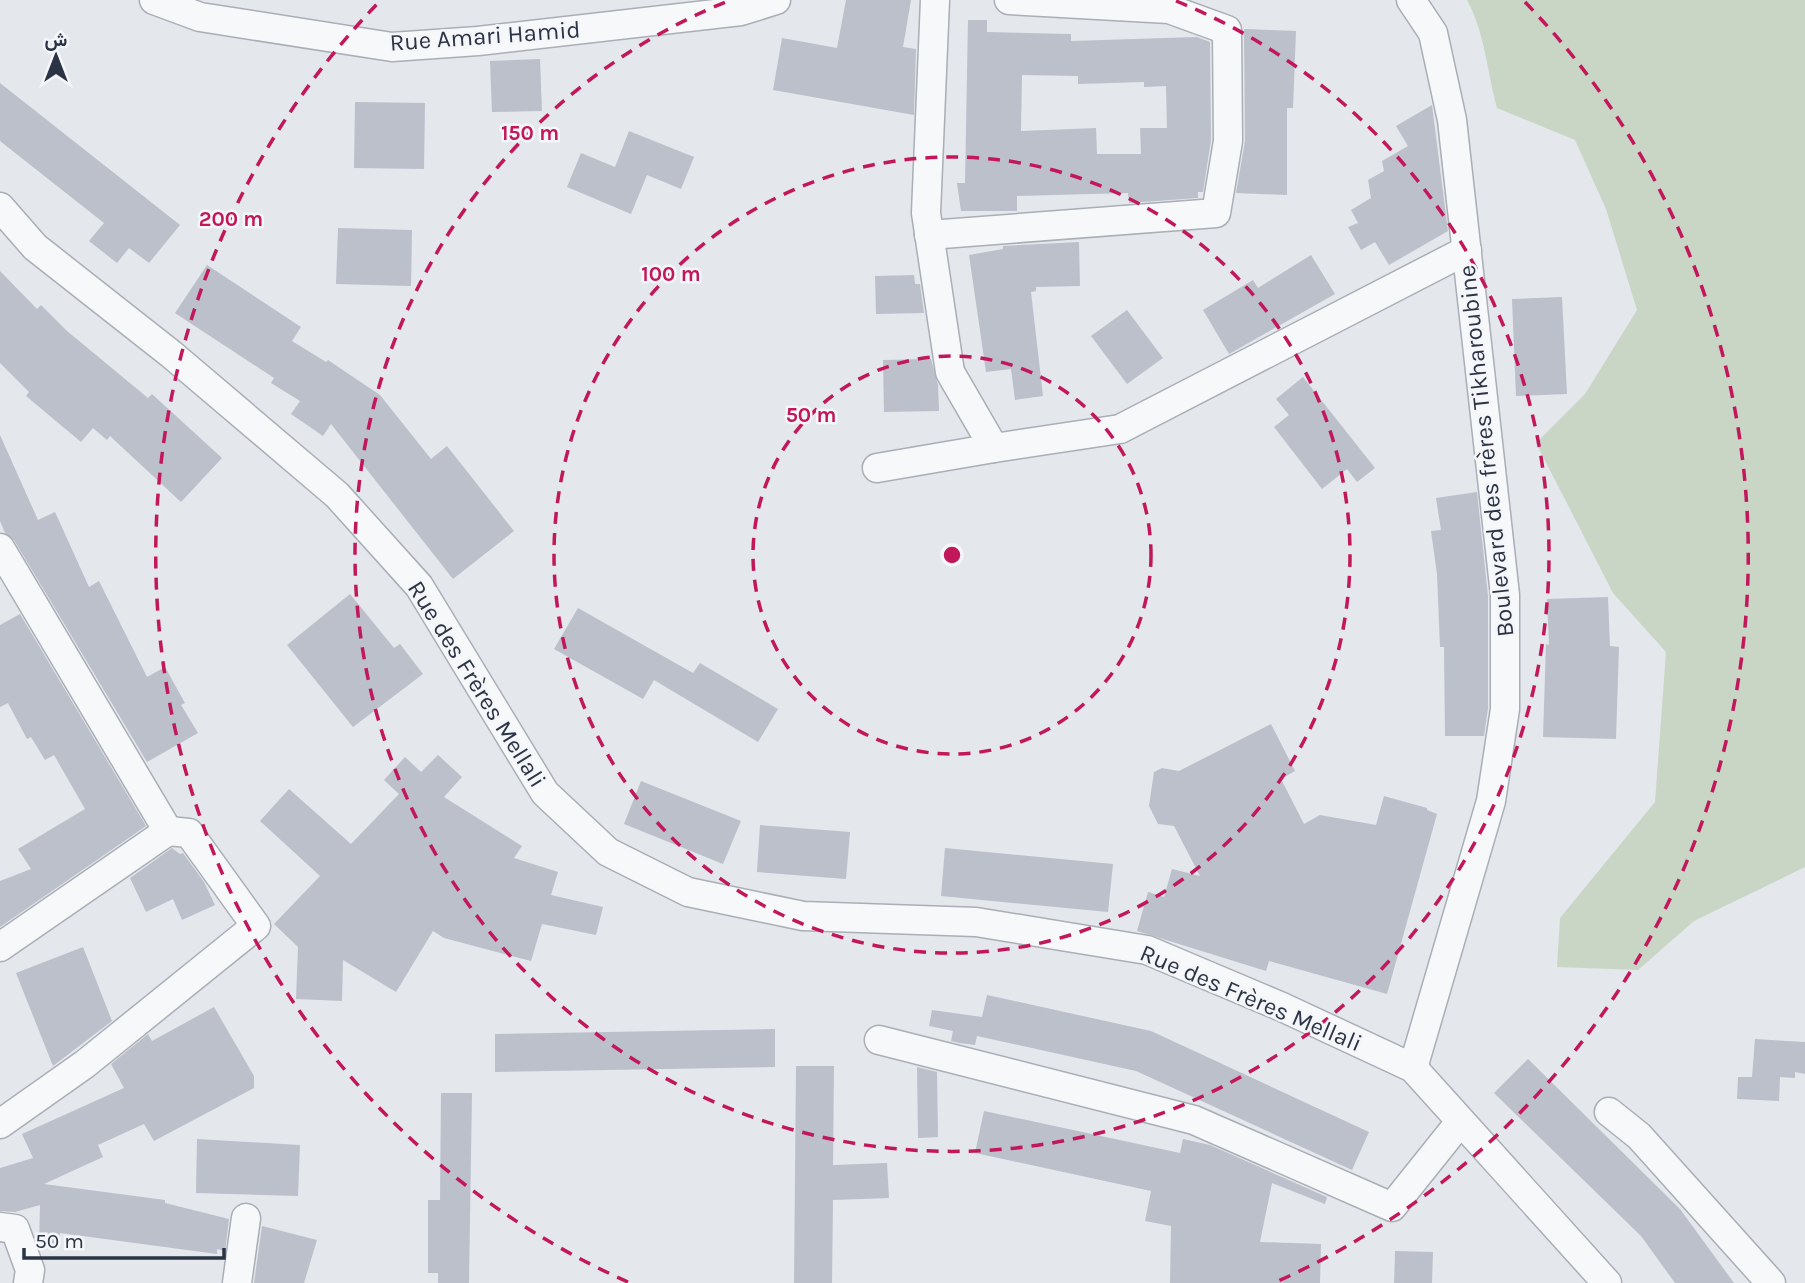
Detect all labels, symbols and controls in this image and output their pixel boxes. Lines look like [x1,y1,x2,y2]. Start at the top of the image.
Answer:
street label: Rue Amari Hamid [389,15,581,57]
north arrow [21,21,91,91]
text: ش [45,29,68,51]
text: 150 m [501,121,559,145]
text: 200 m [199,207,263,231]
text: 100 m [641,262,701,286]
street label: Boulevard des frères Tikharoubine [1453,264,1519,638]
text: 50 m [786,403,836,427]
centre of rings [940,543,964,567]
street label: Rue des Frères Mellali [402,576,552,792]
street label: Rue des Frères Mellali [1136,939,1366,1057]
scale bar [24,1216,224,1260]
text: 50 m [35,1229,84,1253]

